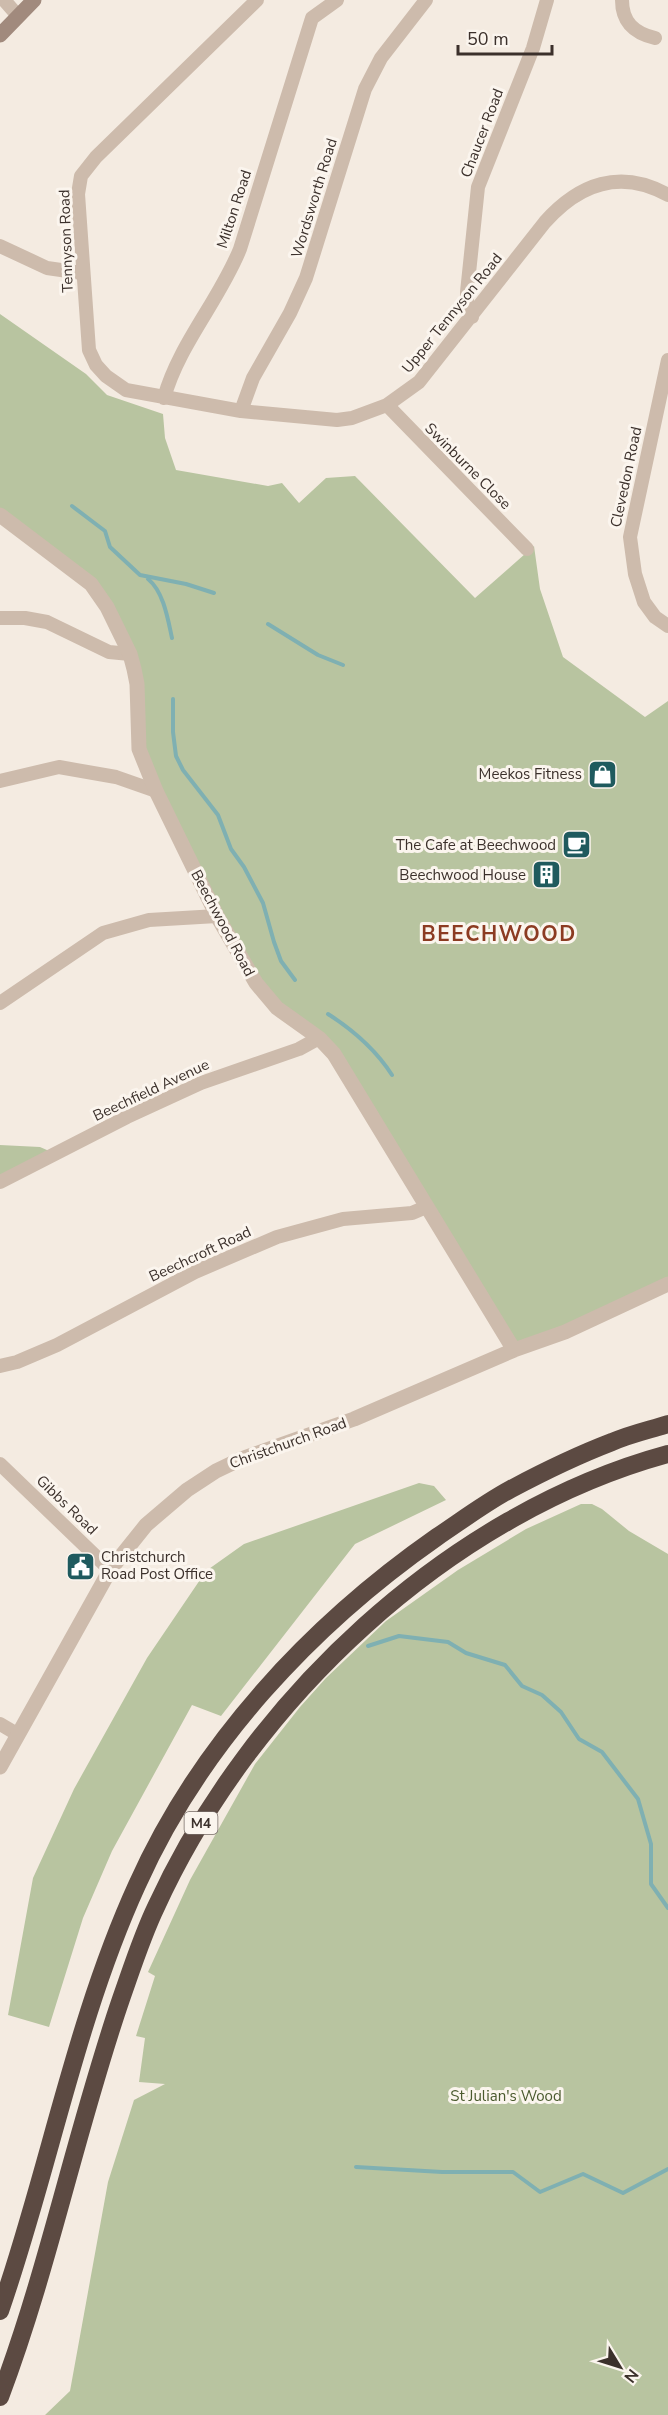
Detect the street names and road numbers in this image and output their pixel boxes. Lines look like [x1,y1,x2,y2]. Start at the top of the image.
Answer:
street label: Chaucer Road [456,86,508,180]
street label: Wordsworth Road [286,136,342,260]
street label: Milton Road [212,167,256,251]
street label: Tennyson Road [54,189,78,293]
street label: Upper Tennyson Road [397,249,507,377]
street label: Swinburne Close [420,418,516,514]
street label: Clevedon Road [606,425,646,529]
street label: Beechwood Road [186,866,260,980]
street label: Beechfield Avenue [90,1054,212,1126]
street label: Beechcroft Road [146,1222,254,1286]
street label: Christchurch Road [227,1413,349,1473]
street label: Gibbs Road [32,1471,102,1539]
road number: M4 [184,1812,218,1834]

